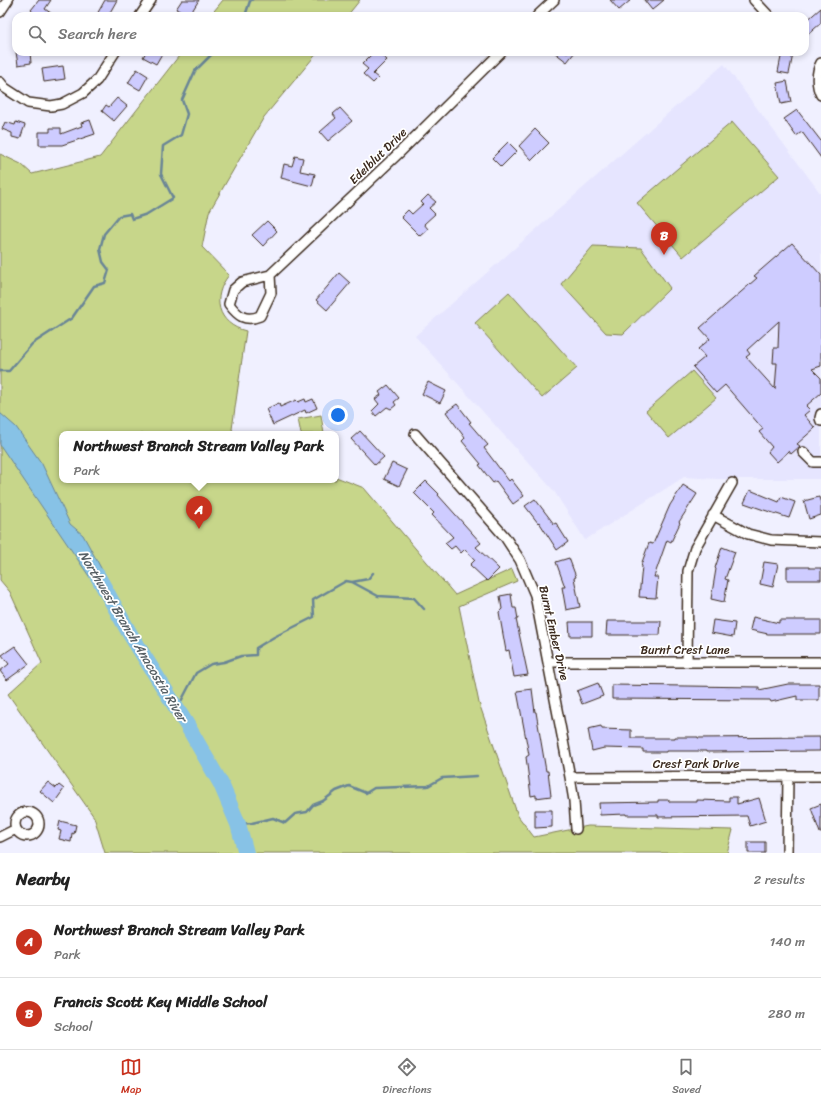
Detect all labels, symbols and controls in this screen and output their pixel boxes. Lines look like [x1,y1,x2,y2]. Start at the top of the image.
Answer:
search box [12,12,809,56]
text: Search here [58,21,137,47]
icon: search [26,23,48,45]
street label: Edelblut Drive [344,122,412,190]
pin: B [651,222,677,255]
your location [328,405,348,425]
popup [59,431,339,483]
text: Northwest Branch Stream Valley Park [74,433,324,459]
text: Park [74,459,100,482]
pin: A [186,496,212,529]
water label: Northwest Branch Anacostia River [72,546,195,729]
street label: Burnt Ember Drive [532,583,576,683]
street label: Burnt Crest Lane [640,639,730,661]
street label: Crest Park Drive [653,753,739,775]
text: Nearby [16,864,70,894]
text: 2 results [754,868,805,891]
text: Northwest Branch Stream Valley Park [54,917,305,943]
text: A [25,930,33,953]
text: 140 m [770,930,805,953]
text: Park [54,943,81,966]
text: Francis Scott Key Middle School [54,989,267,1015]
text: B [25,1002,33,1025]
text: 280 m [768,1002,805,1025]
text: School [54,1015,92,1038]
tab: Map [120,1056,142,1099]
tab: Directions [382,1056,432,1099]
tab: Saved [672,1056,701,1099]

